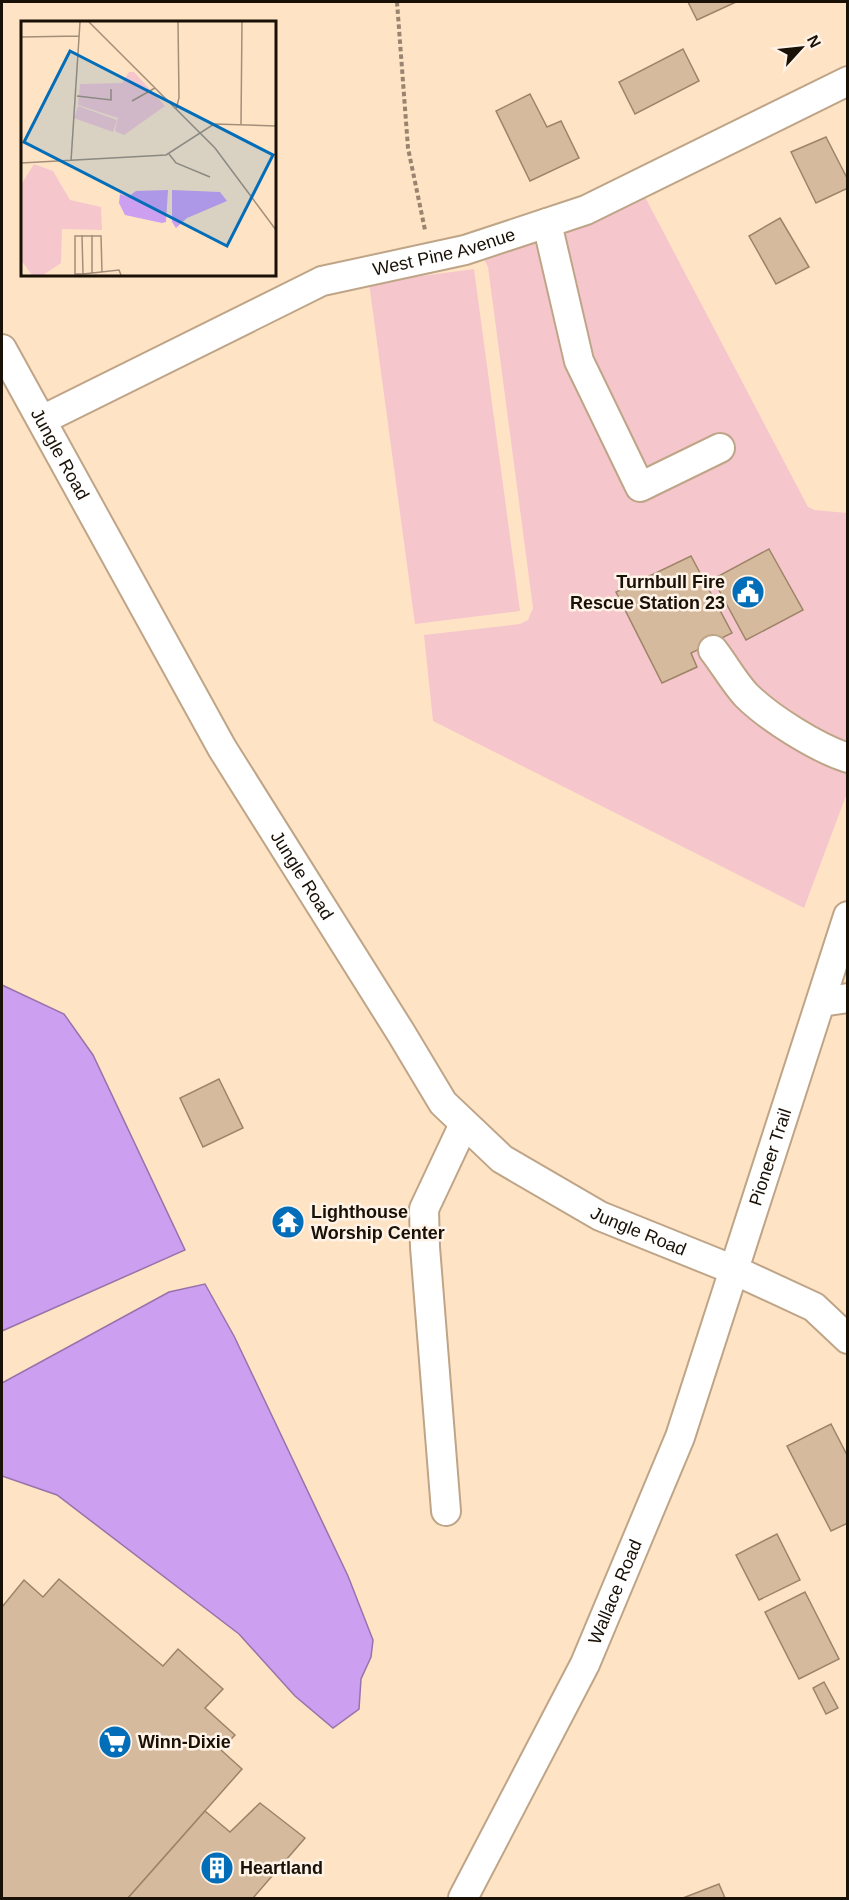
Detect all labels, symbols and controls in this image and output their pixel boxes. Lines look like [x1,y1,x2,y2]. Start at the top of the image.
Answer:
north arrow [771,18,831,78]
inset map [21,21,276,276]
text: N [804,32,824,50]
street label: West Pine Avenue [371,224,518,280]
street label: Jungle Road [27,405,93,503]
place label: Turnbull Fire Rescue Station 23 [570,572,725,613]
public building icon: Turnbull Fire Rescue Station 23 [730,574,766,610]
street label: Jungle Road [267,827,337,923]
street label: Pioneer Trail [745,1106,795,1208]
place label: Lighthouse Worship Center [311,1202,445,1243]
street label: Jungle Road [587,1203,689,1260]
temple icon: Lighthouse Worship Center [270,1204,306,1240]
street label: Wallace Road [584,1537,646,1647]
supermarket icon: Winn-Dixie [97,1724,133,1760]
place label: Winn-Dixie [138,1732,231,1752]
building icon: Heartland [199,1850,235,1886]
place label: Heartland [240,1858,323,1878]

